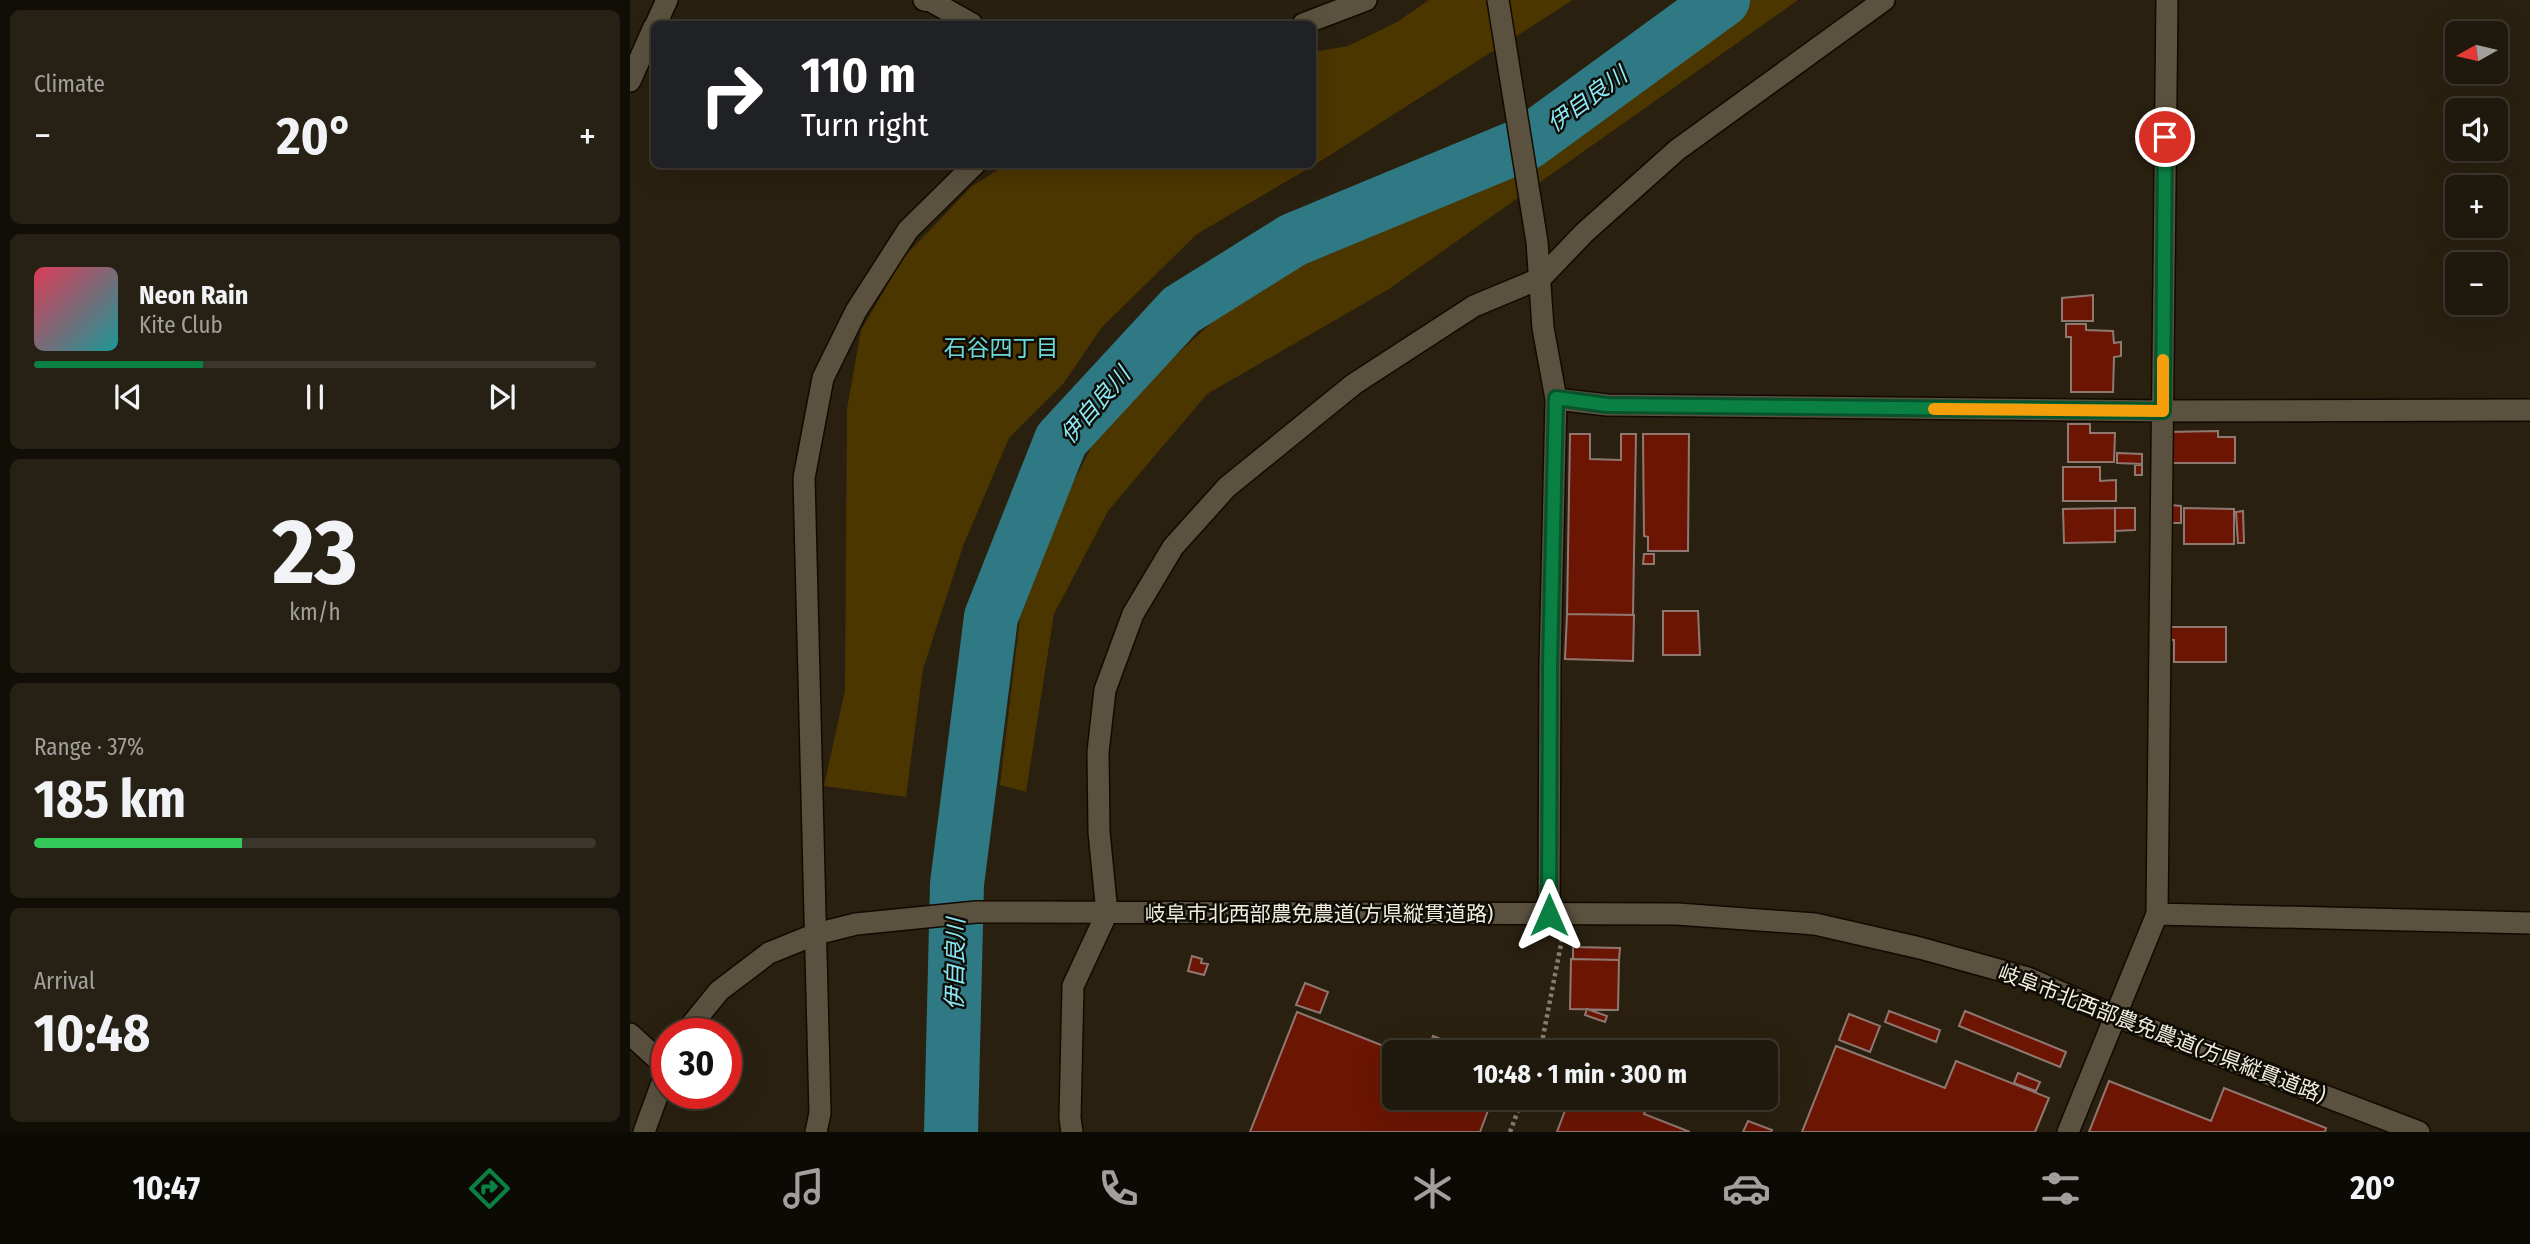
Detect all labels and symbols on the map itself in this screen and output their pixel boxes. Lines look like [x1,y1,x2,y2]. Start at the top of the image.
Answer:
north arrow [2445,21,2508,84]
water label: 伊自良川 [1542,59,1635,137]
pin [2135,107,2195,167]
district label: 石谷四丁目 [944,334,1059,362]
water label: 伊自良川 [1054,359,1138,449]
position arrow [1512,878,1586,952]
street label: 岐阜市北西部農免農道(方県縦貫道路) [1145,901,1493,927]
water label: 伊自良川 [940,915,970,1010]
street label: 岐阜市北西部農免農道(方県縦貫道路) [1995,959,2329,1109]
speed limit sign: 30 [651,1018,742,1109]

